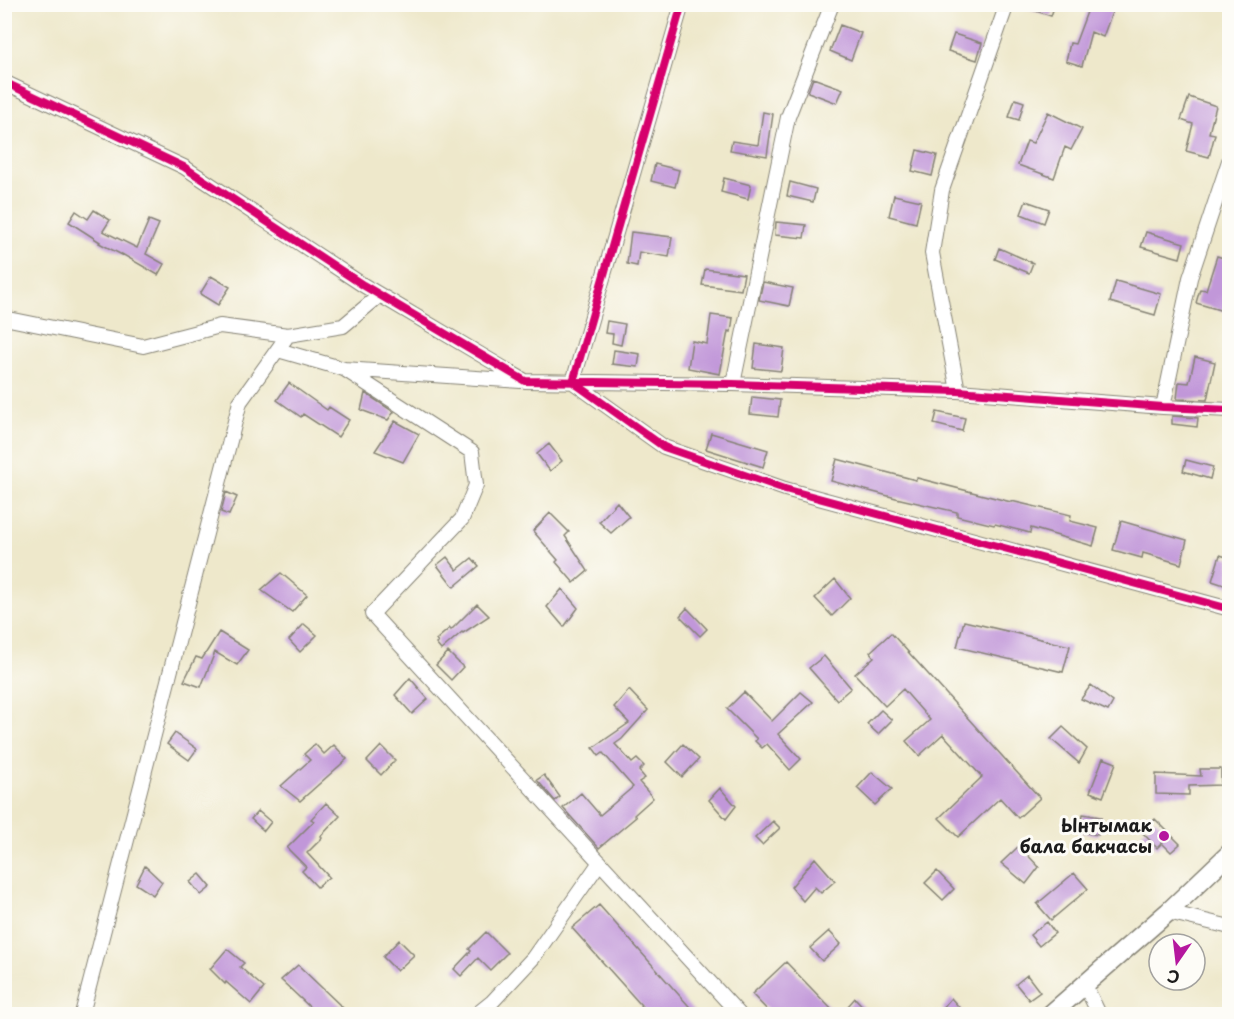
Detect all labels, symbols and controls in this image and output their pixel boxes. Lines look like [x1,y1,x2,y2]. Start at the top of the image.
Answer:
place label: Ынтымак бала бакчасы [1020,811,1153,859]
marker: Ынтымак бала бакчасы [1157,829,1171,843]
north arrow [1147,932,1207,992]
text: С [1164,964,1182,991]

